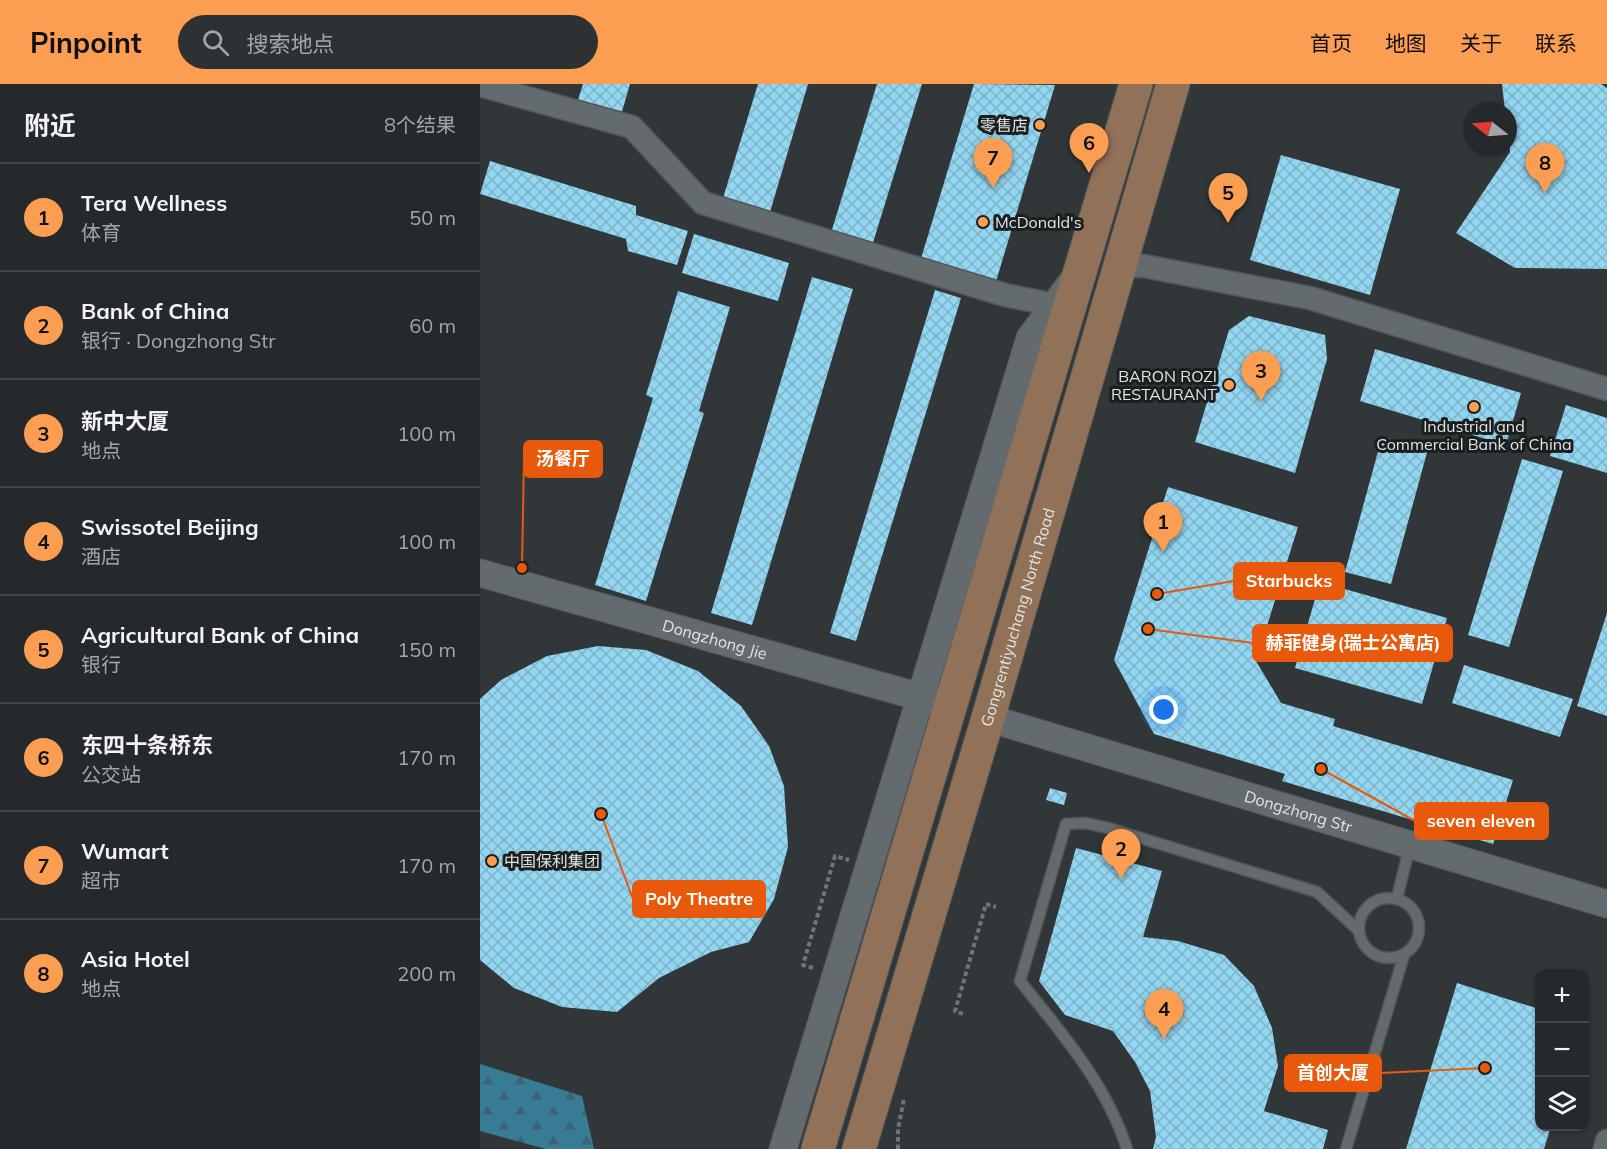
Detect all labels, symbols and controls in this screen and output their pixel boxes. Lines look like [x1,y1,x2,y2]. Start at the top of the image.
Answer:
search box [178,15,598,69]
text: Pinpoint [30,25,142,60]
icon: search [199,26,232,59]
text: 搜索地点 [247,30,335,58]
text: 首页 [1310,30,1352,56]
text: 地图 [1385,30,1427,56]
text: 关于 [1460,30,1502,56]
text: 联系 [1535,30,1577,56]
north arrow [1463,102,1517,156]
text: 附近 [24,109,76,142]
text: 8个结果 [384,112,456,137]
place label: 零售店 [980,115,1028,135]
marker: 零售店 [1033,118,1047,132]
pin: 6 [1070,124,1108,173]
pin: 7 [974,138,1012,188]
pin: 8 [1526,144,1564,193]
pin: 5 [1208,174,1248,223]
text: Tera Wellness [81,189,227,217]
text: 1 [38,205,50,230]
text: 50 m [409,205,456,230]
place label: McDonald's [995,212,1082,232]
marker: McDonald's [976,215,990,229]
text: 体育 [81,220,121,245]
text: Bank of China [81,297,229,325]
text: 2 [38,313,50,338]
text: 60 m [409,313,456,338]
text: 银行 · Dongzhong Str [81,328,275,353]
pin: 3 [1242,352,1280,401]
place label: BARON ROZI RESTAURANT [1111,366,1217,404]
marker: BARON ROZI RESTAURANT [1222,378,1236,392]
marker: Industrial and Commercial Bank of China [1467,400,1481,414]
text: 新中大厦 [81,407,169,435]
place label: Industrial and Commercial Bank of China [1376,416,1572,454]
text: 3 [38,421,50,446]
text: 100 m [397,421,456,446]
text: 地点 [81,438,121,463]
callout: 汤餐厅 [524,441,602,477]
text: 汤餐厅 [536,447,590,470]
pin: 1 [1144,502,1182,552]
street label: Gongrentiyuchang North Road [976,505,1059,729]
text: Swissotel Beijing [81,513,259,541]
text: 4 [38,529,50,554]
text: 100 m [397,529,456,554]
text: 酒店 [81,544,121,569]
callout: Starbucks [1234,563,1344,599]
text: Starbucks [1246,569,1332,592]
street label: Dongzhong Jie [660,615,770,663]
text: Agricultural Bank of China [81,621,359,649]
callout: 赫菲健身(瑞士公寓店) [1253,625,1452,661]
text: 赫菲健身(瑞士公寓店) [1266,631,1440,654]
text: 5 [38,637,50,662]
text: 150 m [397,637,456,662]
text: 银行 [81,652,121,677]
your location [1149,695,1178,724]
text: 东四十条桥东 [81,731,213,759]
text: 6 [38,745,50,770]
text: 170 m [397,745,456,770]
text: 公交站 [81,762,141,787]
street label: Dongzhong Str [1242,786,1355,837]
callout: seven eleven [1415,803,1548,839]
text: seven eleven [1427,809,1535,832]
pin: 2 [1102,830,1140,879]
text: Wumart [81,837,169,865]
place label: 中国保利集团 [504,851,600,871]
text: 7 [38,853,50,878]
text: 170 m [397,853,456,878]
marker: 中国保利集团 [485,854,499,868]
text: 超市 [81,868,121,893]
callout: Poly Theatre [633,881,765,917]
text: Poly Theatre [645,887,753,910]
text: Asia Hotel [81,945,190,973]
text: 8 [38,961,50,986]
text: 200 m [397,961,456,986]
map controls [1535,969,1589,1131]
button: + [1535,969,1589,1023]
text: 地点 [81,976,121,1001]
pin: 4 [1144,990,1184,1039]
button: − [1535,1023,1589,1077]
callout: 首创大厦 [1285,1055,1381,1091]
text: 首创大厦 [1297,1061,1369,1084]
button: layers [1535,1077,1589,1131]

